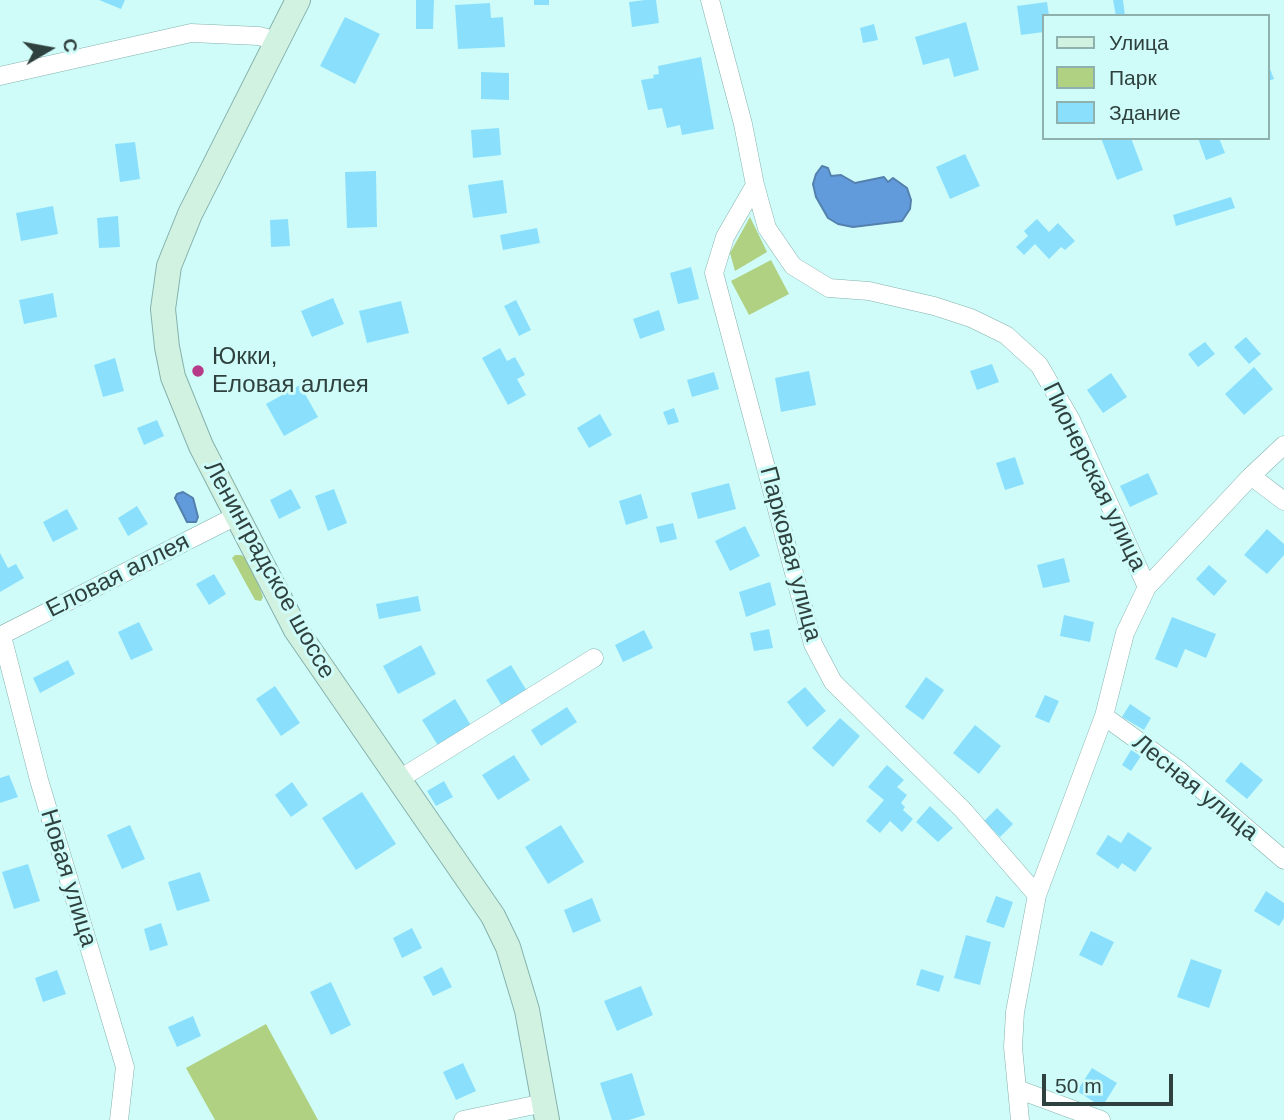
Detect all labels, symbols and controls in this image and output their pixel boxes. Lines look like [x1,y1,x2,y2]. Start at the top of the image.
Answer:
north arrow [14,14,84,84]
legend [1042,14,1270,140]
text: Улица [1109,31,1169,54]
text: С [59,37,82,54]
text: Парк [1109,66,1157,89]
text: Здание [1109,101,1181,124]
place label: Юкки, Еловая аллея [212,343,369,399]
marker: Юкки, Еловая аллея [190,363,206,379]
street label: Пионерская улица [1036,378,1152,576]
street label: Ленинградское шоссе [197,456,341,684]
street label: Парковая улица [753,464,827,644]
street label: Еловая аллея [42,528,194,624]
street label: Лесная улица [1126,729,1264,847]
street label: Новая улица [33,806,103,950]
scale bar [1046,1060,1177,1104]
text: 50 m [1055,1074,1102,1097]

